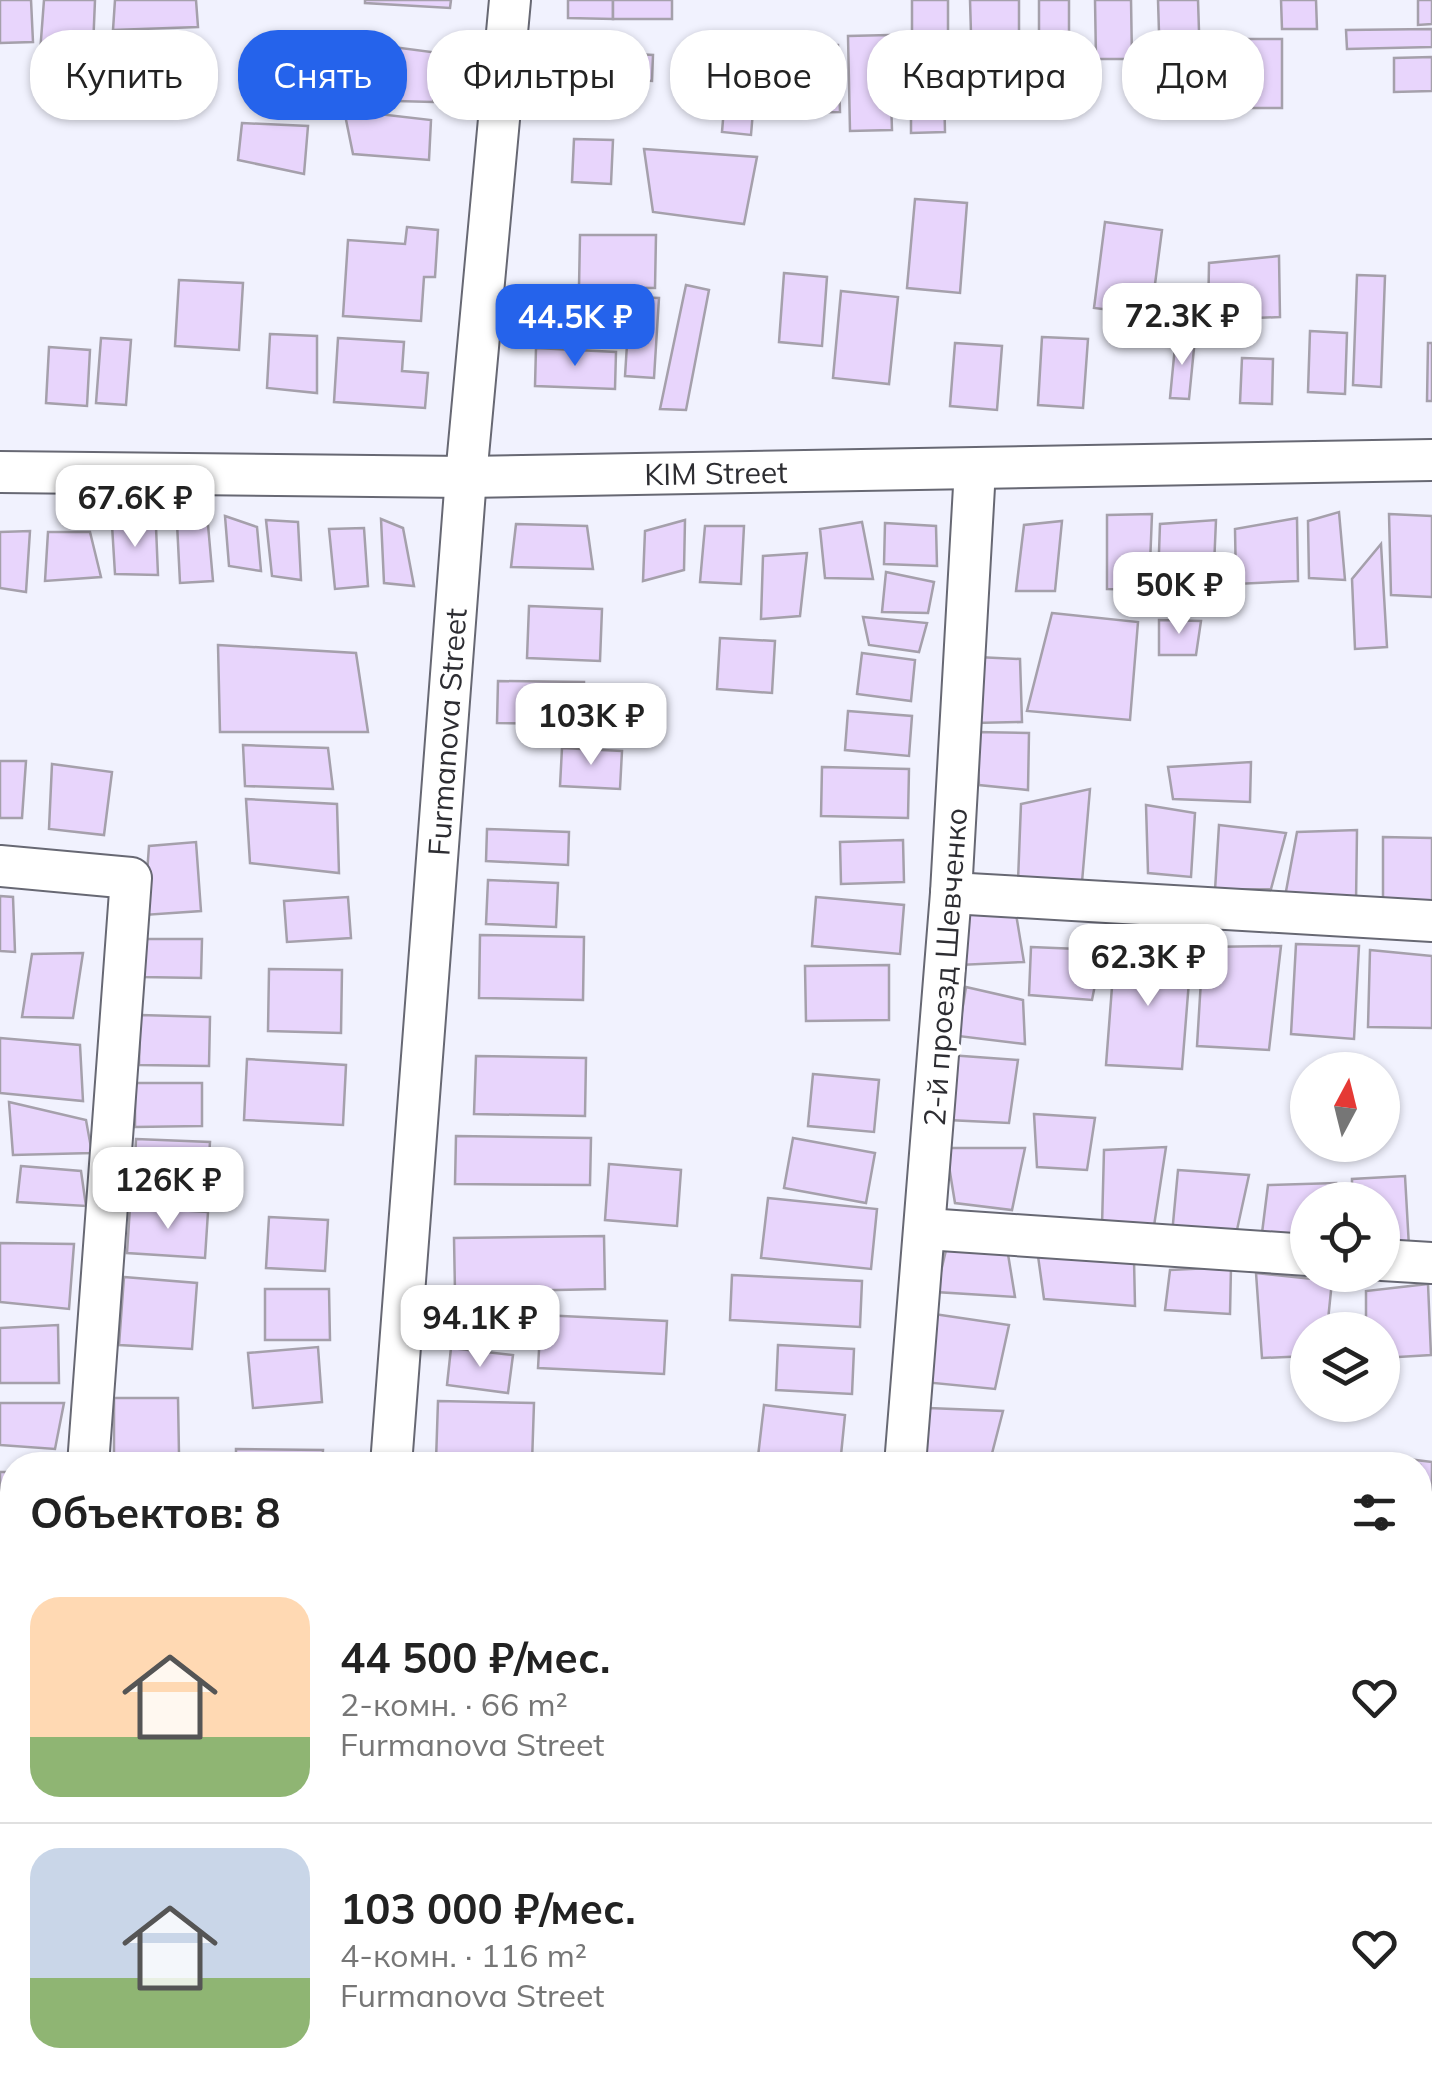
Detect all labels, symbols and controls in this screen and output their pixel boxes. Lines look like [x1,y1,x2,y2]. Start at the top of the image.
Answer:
chip: Купить [30,30,218,120]
chip: Снять [238,30,407,120]
chip: Фильтры [427,30,650,120]
chip: Новое [670,30,847,120]
chip: Квартира [867,30,1102,120]
chip: Дом [1122,30,1264,120]
pin: 72.3K ₽ [1090,283,1274,368]
pin: 44.5K ₽ [483,284,667,369]
text: 72.3K ₽ [1125,295,1239,335]
text: 44.5K ₽ [518,296,632,336]
street label: KIM Street [644,453,788,493]
pin: 67.6K ₽ [43,465,227,550]
text: 67.6K ₽ [78,477,192,517]
pin: 50K ₽ [1109,552,1249,637]
text: 50K ₽ [1135,564,1223,604]
street label: Furmanova Street [419,607,475,857]
pin: 103K ₽ [510,683,672,768]
text: 103K ₽ [538,695,644,735]
street label: 2-й проезд Шевченко [915,806,975,1128]
pin: 62.3K ₽ [1056,924,1240,1009]
text: 62.3K ₽ [1091,936,1205,976]
north arrow [1290,1052,1400,1162]
map controls [1290,1052,1400,1422]
pin: 126K ₽ [87,1147,249,1232]
text: 126K ₽ [115,1159,221,1199]
button: locate [1290,1182,1400,1292]
pin: 94.1K ₽ [388,1285,572,1370]
text: 94.1K ₽ [423,1297,537,1337]
button: layers [1290,1312,1400,1422]
icon: filters [1347,1485,1402,1540]
text: Объектов: 8 [30,1486,280,1539]
text: 44 500 ₽/мес. [340,1631,610,1684]
icon: home [110,1637,230,1757]
icon: heart [1347,1670,1402,1725]
text: 2-комн. · 66 m² [340,1684,568,1724]
text: Furmanova Street [340,1724,605,1764]
text: 103 000 ₽/мес. [340,1882,636,1935]
icon: home [110,1888,230,2008]
icon: heart [1347,1921,1402,1976]
text: 4-комн. · 116 m² [340,1935,587,1975]
text: Furmanova Street [340,1975,605,2015]

